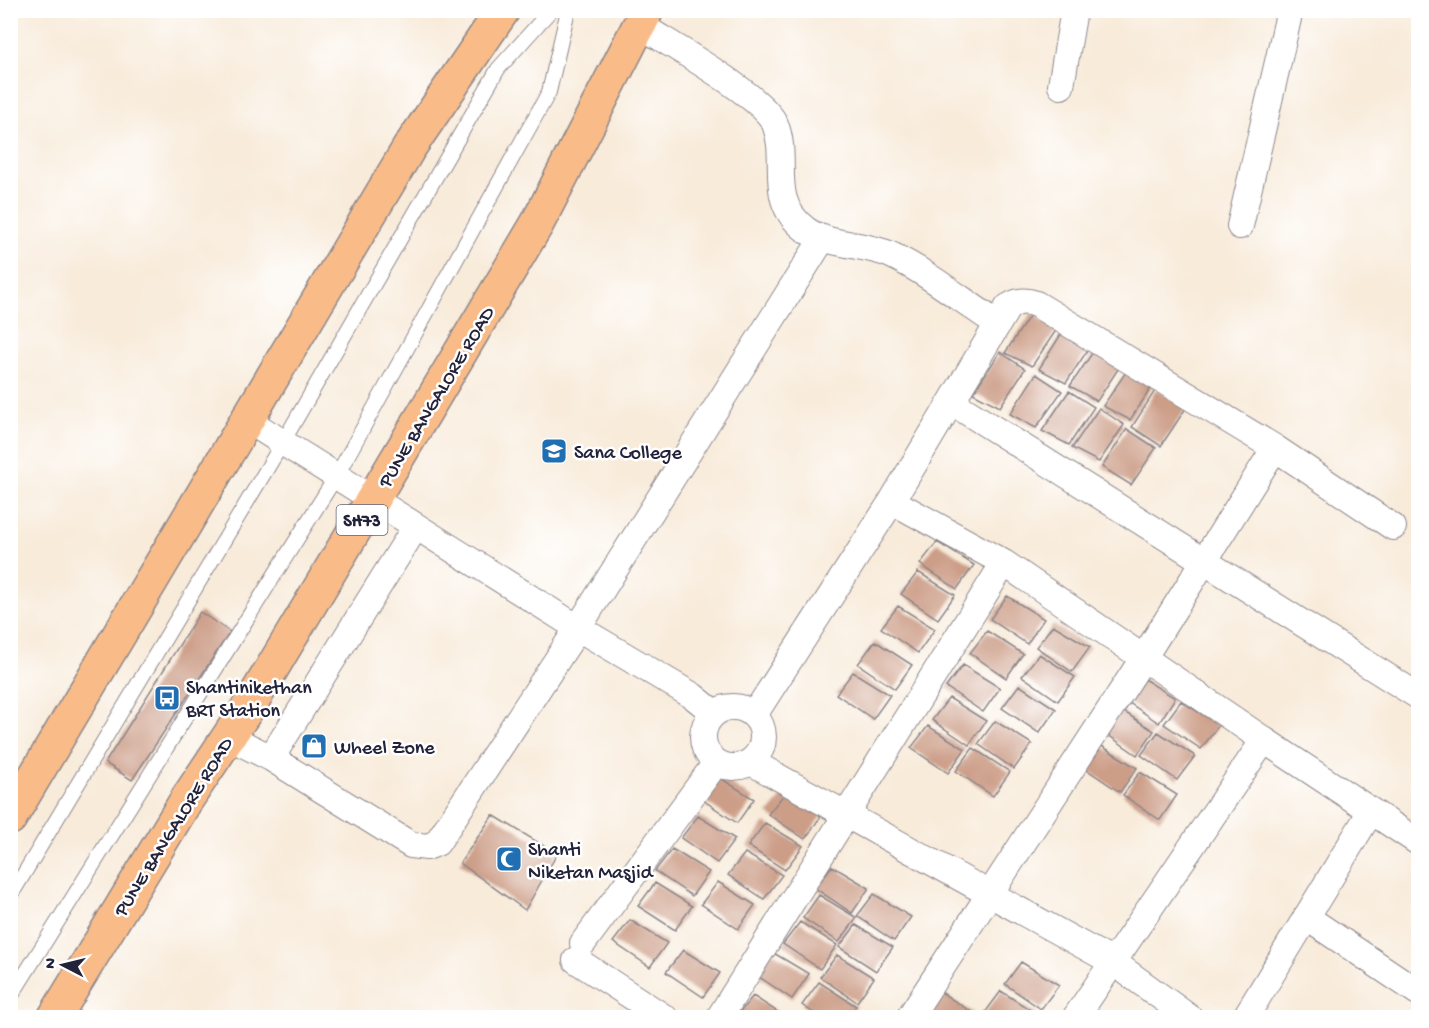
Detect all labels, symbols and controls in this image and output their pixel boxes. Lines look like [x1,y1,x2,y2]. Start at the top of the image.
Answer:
street label: PUNE BANGALORE ROAD [374,302,502,493]
school or university icon: Sana College [539,436,569,466]
place label: Sana College [574,443,682,466]
road number: SH73 [336,505,388,535]
place label: Shantinikethan BRT Station [185,678,312,724]
bus stop icon: Shantinikethan BRT Station [152,683,182,713]
shop icon: Wheel Zone [299,731,329,761]
street label: PUNE BANGALORE ROAD [110,733,240,922]
place label: Wheel Zone [334,738,435,761]
place label: Shanti Niketan Masjid [528,840,655,886]
mosque icon: Shanti Niketan Masjid [494,844,524,874]
north arrow [33,935,93,995]
text: N [42,957,62,970]

